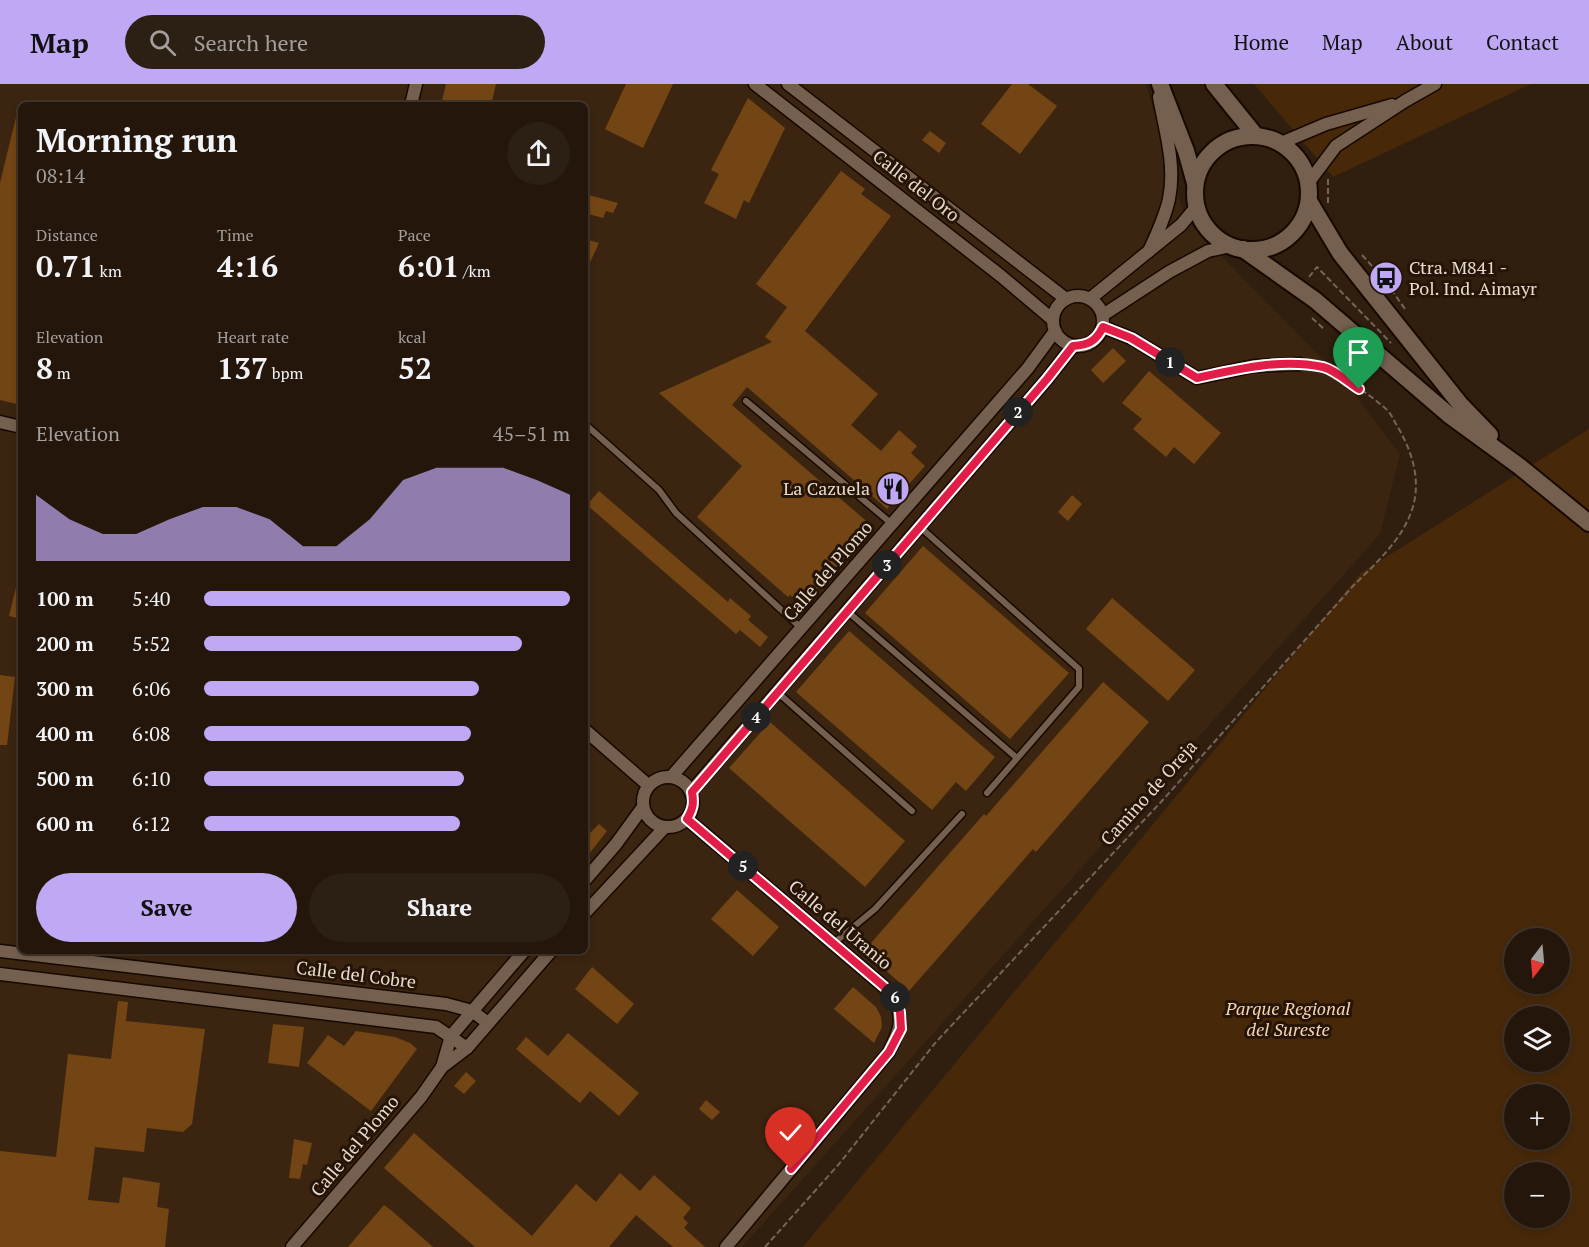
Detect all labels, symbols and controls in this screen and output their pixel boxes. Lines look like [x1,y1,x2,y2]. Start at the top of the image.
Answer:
search box [125,15,545,69]
text: Map [30,24,89,61]
icon: search [146,26,179,59]
text: Search here [194,28,308,57]
text: Home [1233,28,1289,56]
text: Map [1322,28,1363,56]
text: About [1396,28,1453,56]
text: Contact [1486,28,1559,56]
text: Morning run [36,118,238,161]
button: share [507,122,570,185]
street label: Calle del Oro [868,144,965,227]
text: 08:14 [36,162,85,189]
text: Distance [36,224,98,246]
text: Time [217,224,254,246]
text: Pace [398,224,431,246]
text: 0.71 [36,246,96,286]
text: 4:16 [217,246,278,286]
text: 6:01 [398,246,459,286]
place label: Ctra. M841 - Pol. Ind. Aimayr [1409,255,1537,300]
text: km [96,260,122,282]
text: /km [459,260,491,282]
bus stop icon: Ctra. M841 - Pol. Ind. Aimayr [1368,260,1404,296]
text: Elevation [36,326,103,348]
text: Heart rate [217,326,289,348]
text: kcal [398,326,426,348]
pin [1333,327,1384,389]
icon: arrive [1342,336,1375,369]
pin: 1 [1155,347,1185,377]
text: 8 [36,348,53,388]
text: 137 [217,348,268,388]
text: 52 [398,348,432,388]
text: 1 [1165,351,1175,373]
text: m [53,362,71,384]
text: bpm [268,362,303,384]
pin: 2 [1003,397,1033,427]
text: 2 [1013,401,1023,423]
text: Elevation [36,420,120,447]
text: 45–51 m [493,420,570,447]
restaurant icon: La Cazuela [875,471,911,507]
place label: La Cazuela [783,476,870,500]
street label: Calle del Plomo [777,515,877,626]
pin: 3 [872,550,902,580]
text: 3 [882,554,892,576]
text: 100 m [36,585,94,612]
text: 5:40 [132,585,171,612]
text: 200 m [36,630,94,657]
text: 5:52 [132,630,171,657]
text: 300 m [36,675,94,702]
text: 6:06 [132,675,171,702]
pin: 4 [741,702,771,732]
text: 4 [751,706,761,728]
text: 400 m [36,720,94,747]
text: 6:08 [132,720,171,747]
street label: Camino de Oreja [1095,735,1202,850]
text: 500 m [36,765,94,792]
text: 6:10 [132,765,171,792]
text: 600 m [36,810,94,837]
text: 6:12 [132,810,171,837]
pin: 5 [728,851,758,881]
text: 5 [738,855,748,877]
button: Save [36,873,297,942]
button: Share [309,873,570,942]
street label: Calle del Uranio [784,874,897,975]
north arrow [1504,928,1570,994]
map controls [1504,928,1570,1228]
street label: Calle del Cobre [295,955,417,993]
pin: 6 [880,982,910,1012]
text: 6 [890,986,900,1008]
park label: Parque Regional del Sureste [1224,996,1351,1041]
button: layers [1504,1006,1570,1072]
button: + [1504,1084,1570,1150]
street label: Calle del Plomo [305,1090,404,1201]
pin [765,1107,816,1169]
icon: check [774,1116,807,1149]
button: − [1504,1162,1570,1228]

